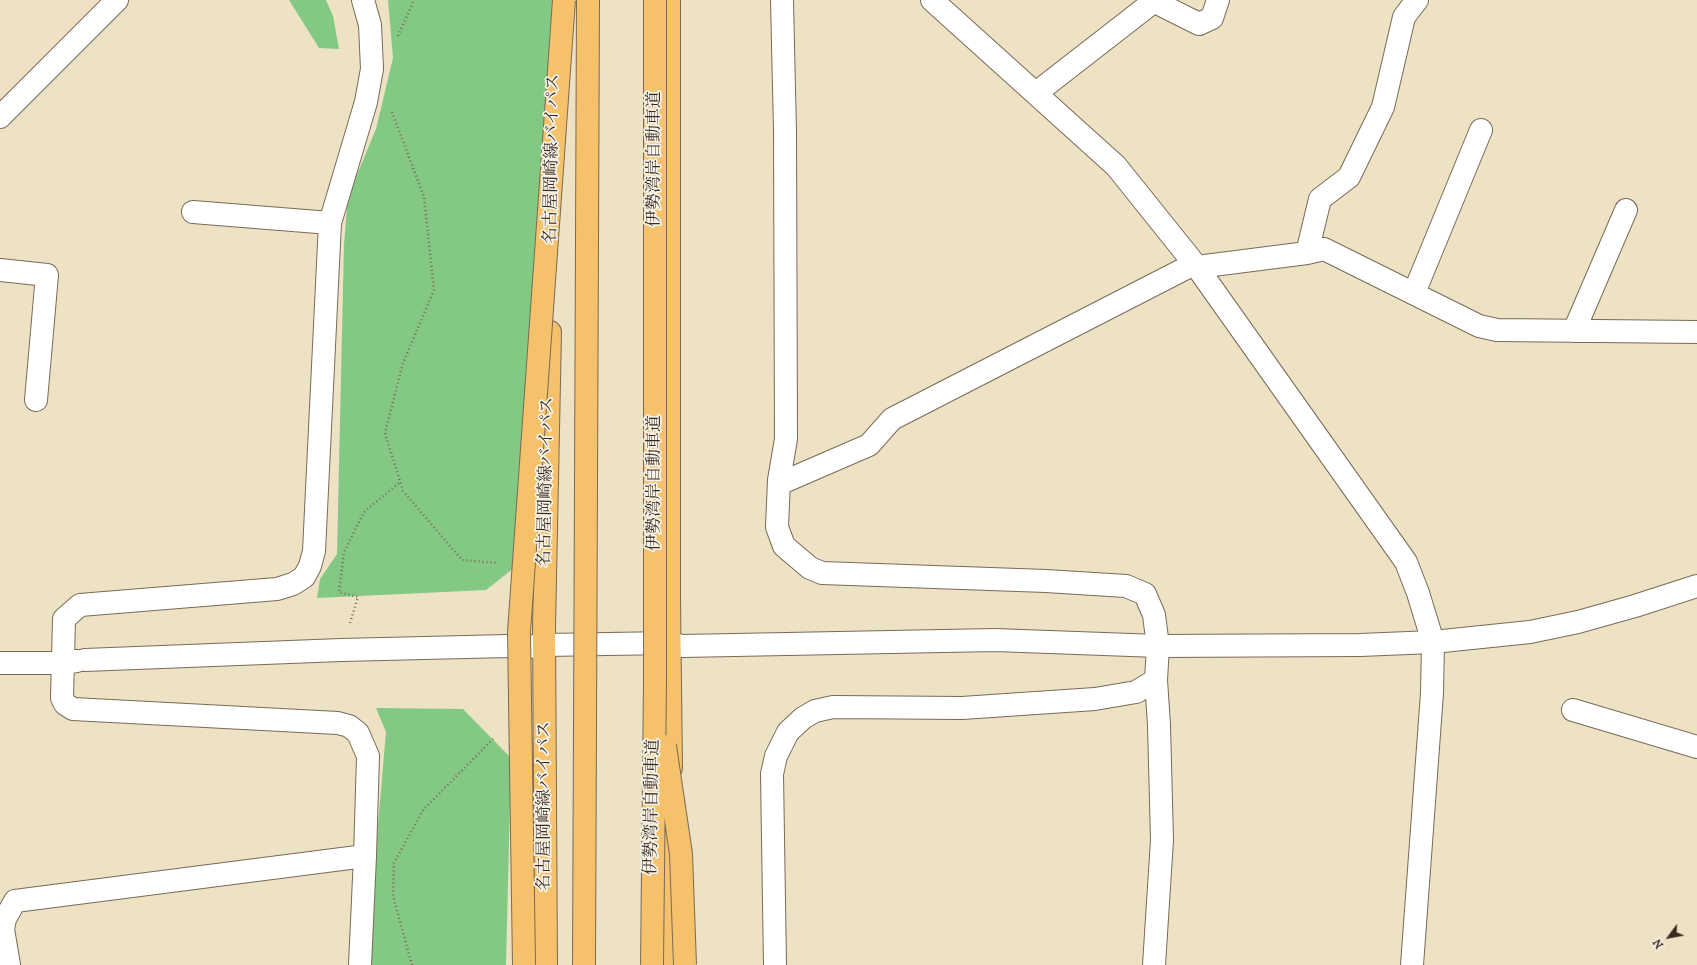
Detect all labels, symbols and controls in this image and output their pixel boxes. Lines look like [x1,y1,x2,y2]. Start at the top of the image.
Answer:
street label: 名古屋岡崎線バイパス [541,74,565,244]
street label: 伊勢湾岸自動車道 [645,91,665,227]
street label: 名古屋岡崎線バイパス [535,397,559,567]
street label: 伊勢湾岸自動車道 [645,415,665,551]
street label: 名古屋岡崎線バイパス [535,721,555,891]
street label: 伊勢湾岸自動車道 [642,739,664,875]
north arrow [1649,917,1689,957]
text: N [1650,936,1667,951]

